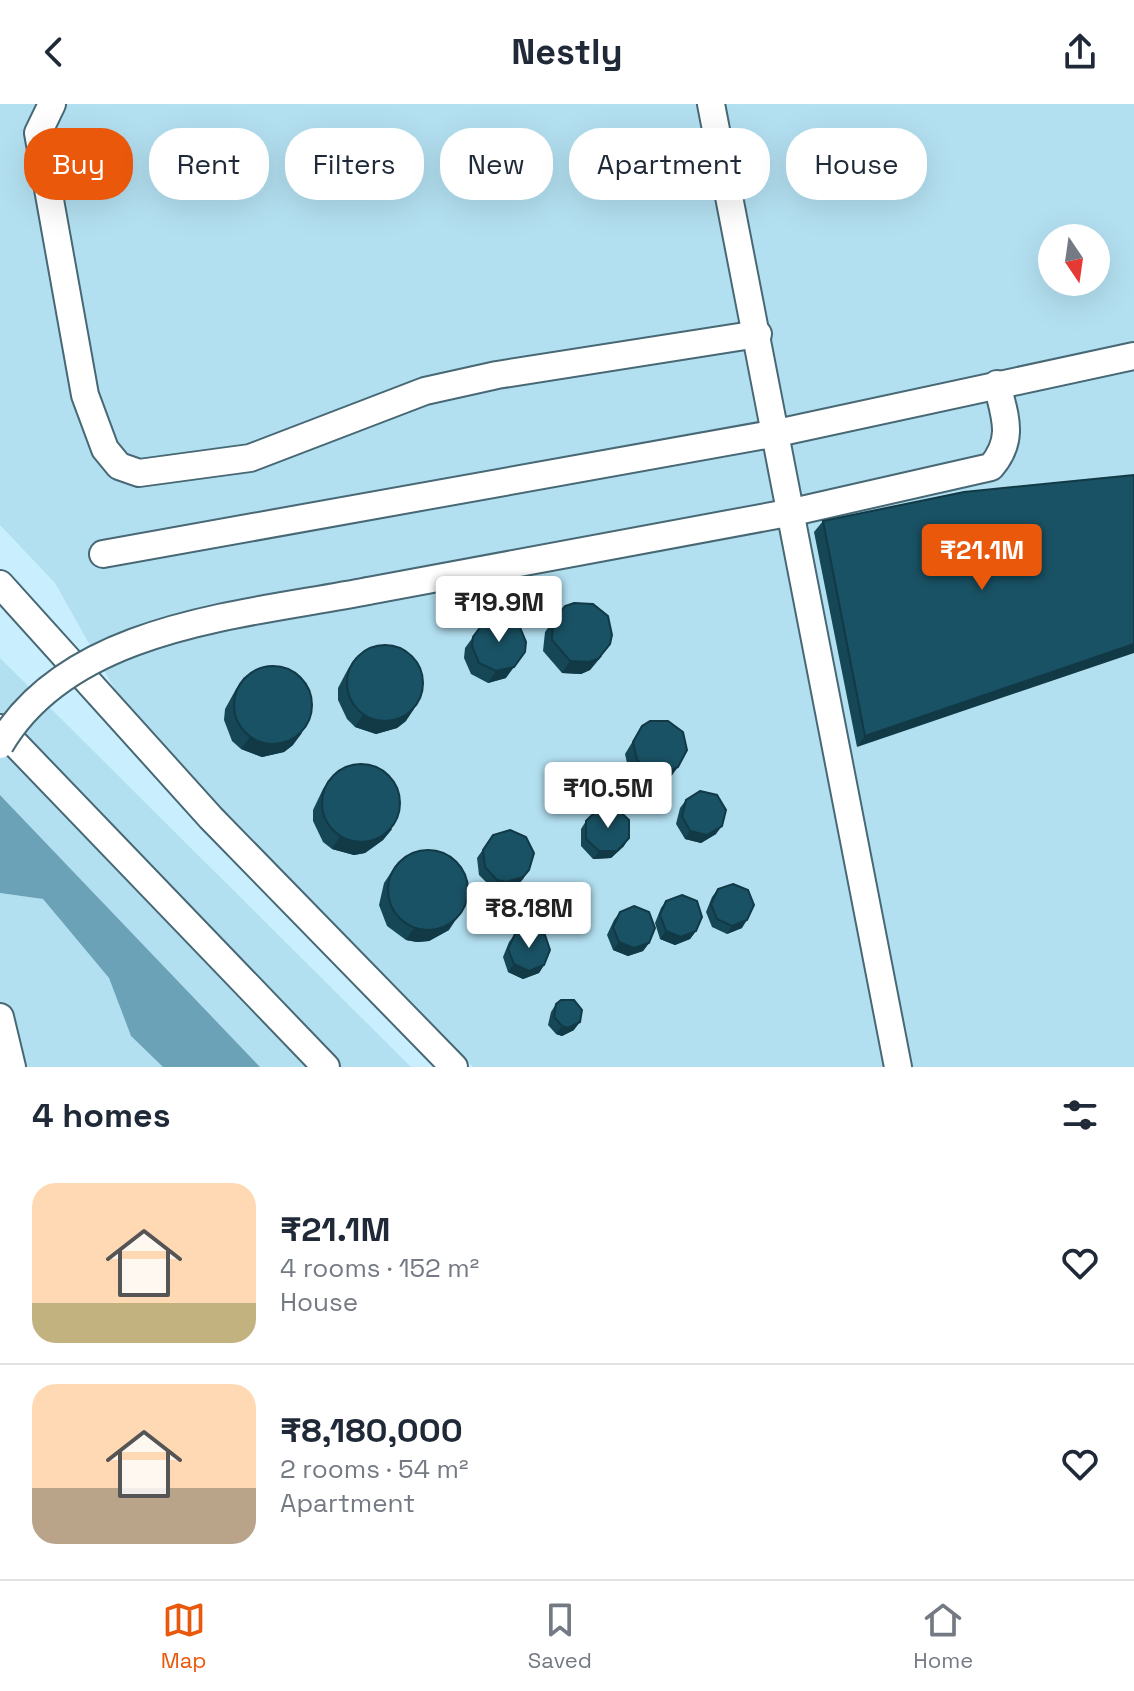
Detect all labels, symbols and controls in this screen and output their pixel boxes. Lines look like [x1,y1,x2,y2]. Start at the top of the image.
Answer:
text: Nestly [511,29,623,75]
icon: back [32,30,76,74]
icon: share [1058,30,1102,74]
chip: Buy [24,128,133,200]
chip: Rent [149,128,269,200]
chip: Filters [285,128,424,200]
chip: New [440,128,553,200]
chip: Apartment [569,128,770,200]
chip: House [786,128,927,200]
north arrow [1038,224,1110,296]
map controls [1038,224,1110,296]
pin: ₹21.1M [917,524,1047,592]
text: ₹21.1M [940,533,1024,567]
pin: ₹19.9M [434,576,564,644]
text: ₹19.9M [454,585,544,619]
pin: ₹10.5M [543,762,673,830]
text: ₹10.5M [563,771,653,805]
pin: ₹8.18M [464,882,594,950]
text: ₹8.18M [485,891,573,925]
icon: filters [1058,1093,1102,1137]
text: 4 homes [32,1094,170,1137]
text: ₹21.1M [280,1208,390,1251]
icon: home [96,1215,192,1311]
icon: heart [1058,1241,1102,1285]
text: 4 rooms · 152 m² [280,1251,479,1285]
text: House [280,1285,358,1319]
text: ₹8,180,000 [280,1409,463,1452]
icon: home [96,1416,192,1512]
icon: heart [1058,1442,1102,1486]
text: 2 rooms · 54 m² [280,1452,469,1486]
text: Apartment [280,1486,415,1520]
tab: Map [161,1598,207,1674]
tab: Saved [528,1598,592,1674]
tab: Home [913,1598,973,1674]

